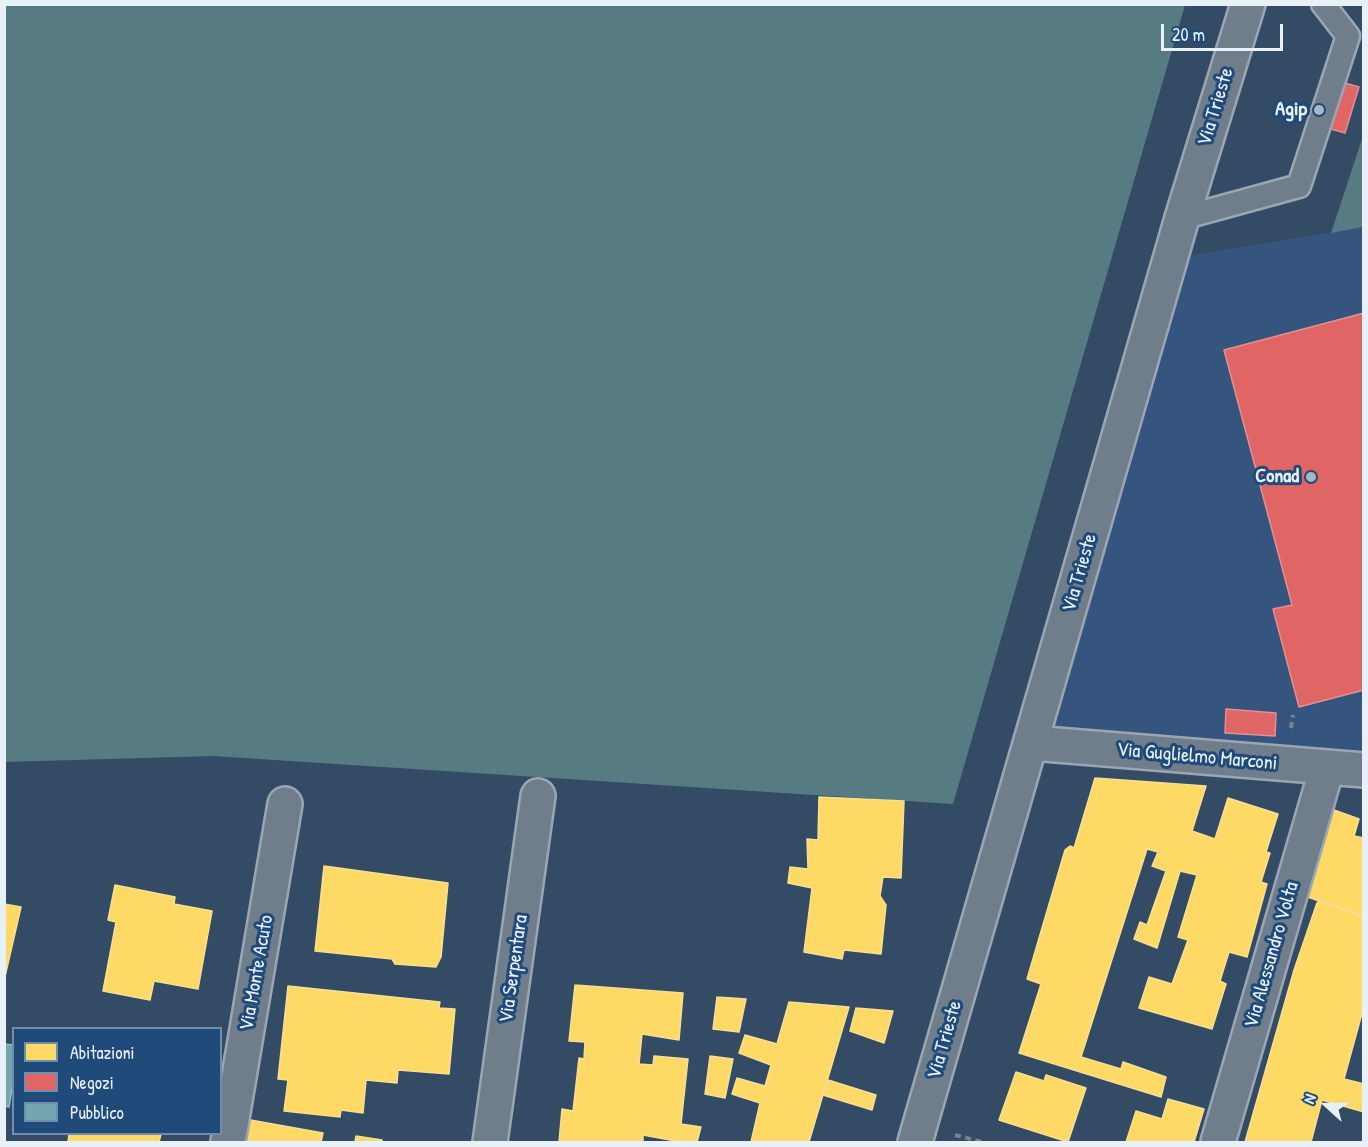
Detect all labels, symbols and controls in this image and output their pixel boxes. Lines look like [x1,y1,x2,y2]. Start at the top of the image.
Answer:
scale bar [1164,12,1286,50]
text: 20 m [1172,22,1205,47]
street label: Via Trieste [1193,65,1239,149]
place label: Agip [1275,98,1307,122]
marker: Agip [1312,103,1326,117]
place label: Conad [1255,465,1299,489]
marker: Conad [1304,470,1318,484]
street label: Via Trieste [1057,531,1103,615]
street label: Via Guglielmo Marconi [1116,738,1278,776]
street label: Via Alessandro Volta [1240,879,1304,1031]
street label: Via Monte Acuto [235,913,279,1033]
street label: Via Serpentara [495,913,533,1025]
street label: Via Trieste [922,998,968,1082]
legend [12,1027,222,1135]
text: Abitazioni [70,1040,135,1065]
text: Negozi [70,1070,114,1095]
north arrow [1296,1075,1356,1135]
text: N [1297,1091,1321,1106]
text: Pubblico [70,1100,124,1125]

